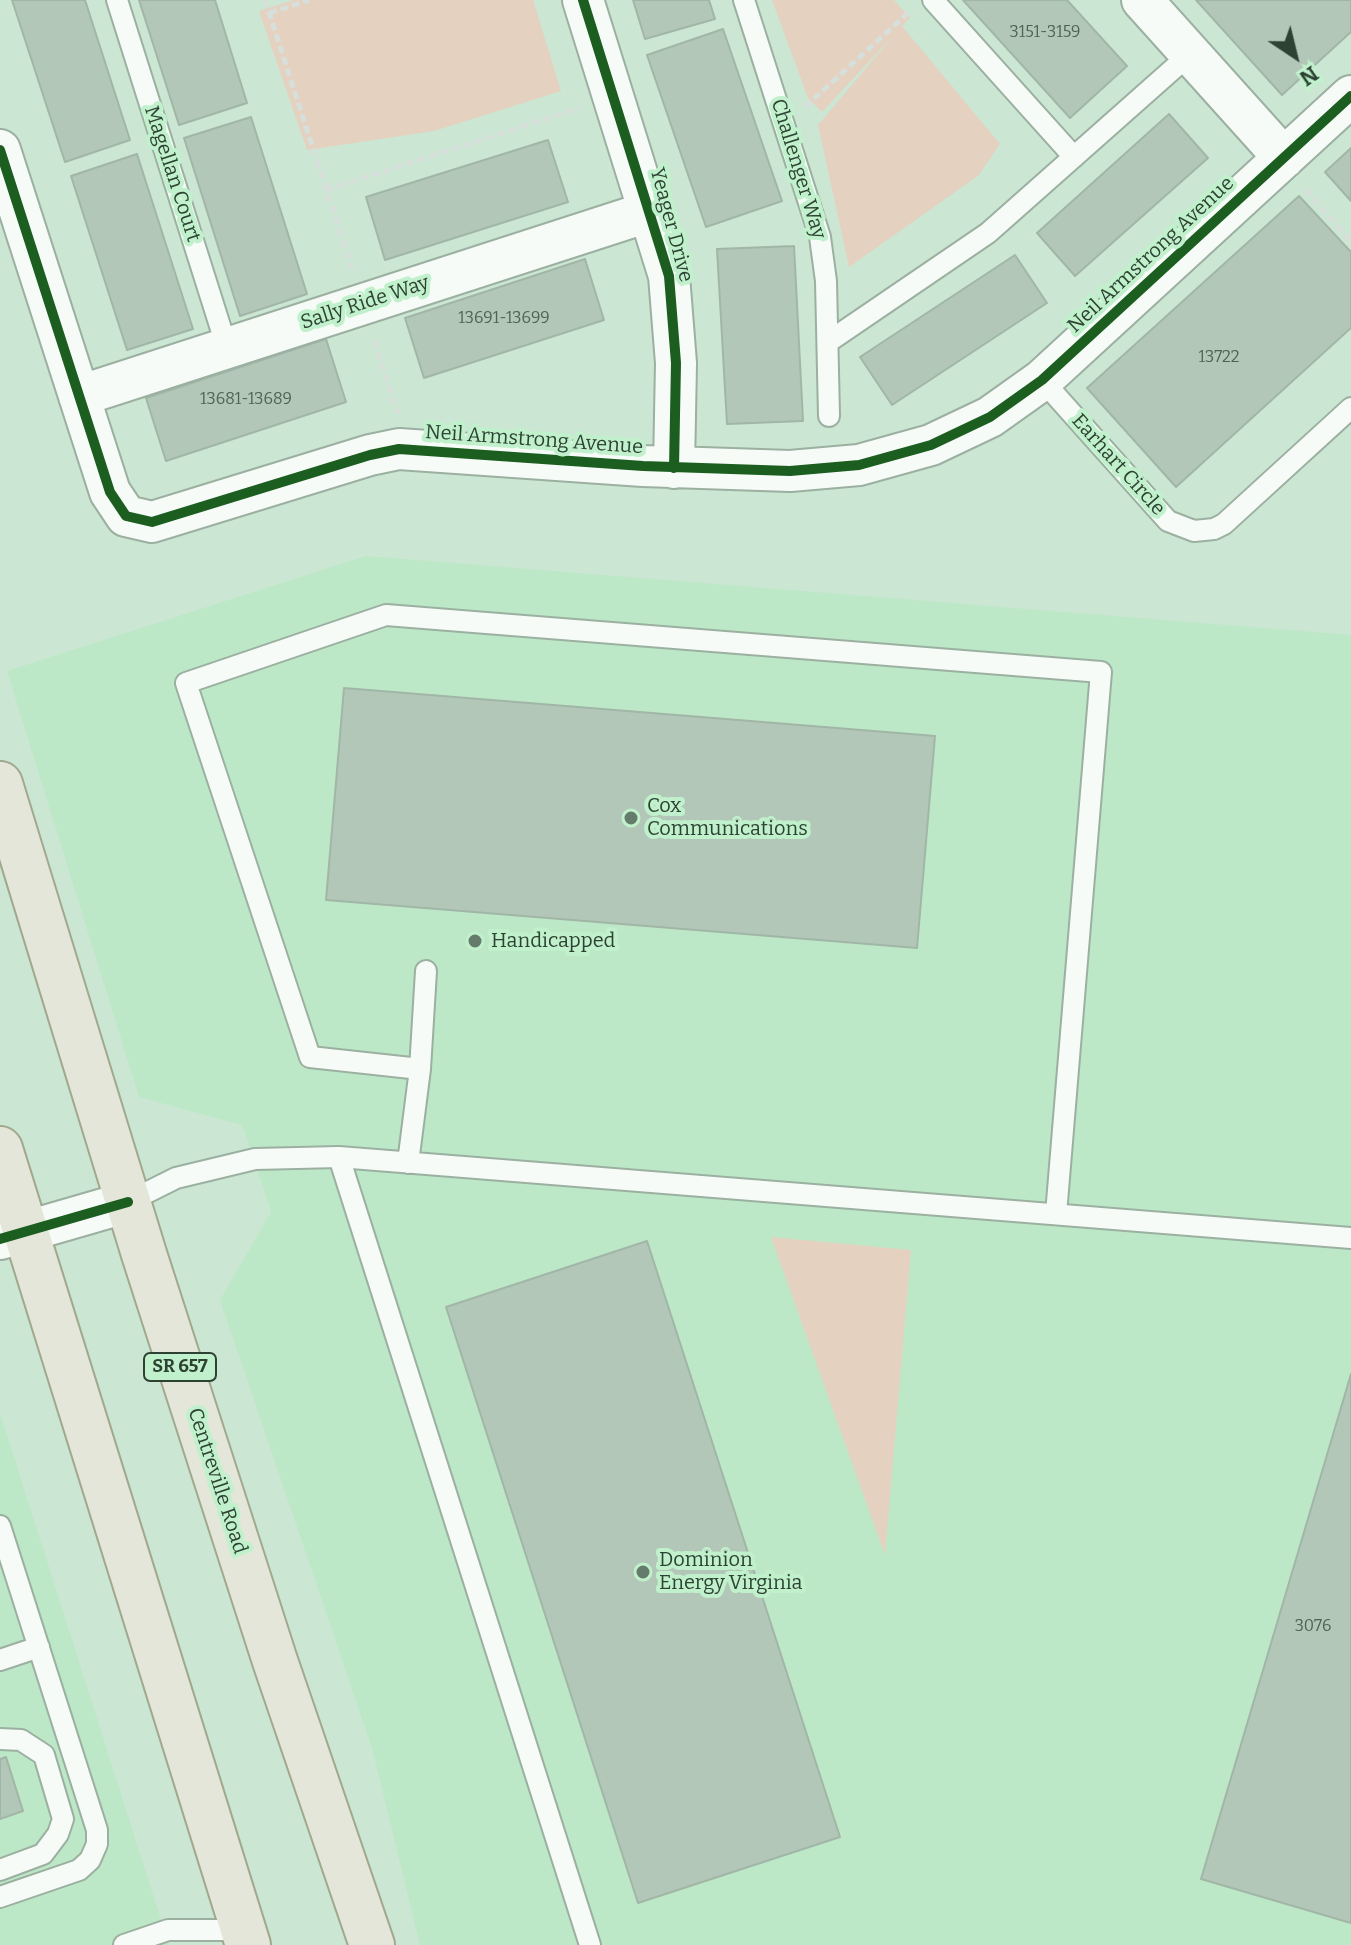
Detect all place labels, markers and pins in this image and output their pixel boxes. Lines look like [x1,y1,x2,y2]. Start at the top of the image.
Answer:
place label: Cox Communications [647,794,808,841]
marker: Cox Communications [622,809,640,827]
place label: Handicapped [491,929,615,953]
marker: Handicapped [466,932,484,950]
place label: Dominion Energy Virginia [659,1548,802,1595]
marker: Dominion Energy Virginia [634,1563,652,1581]

